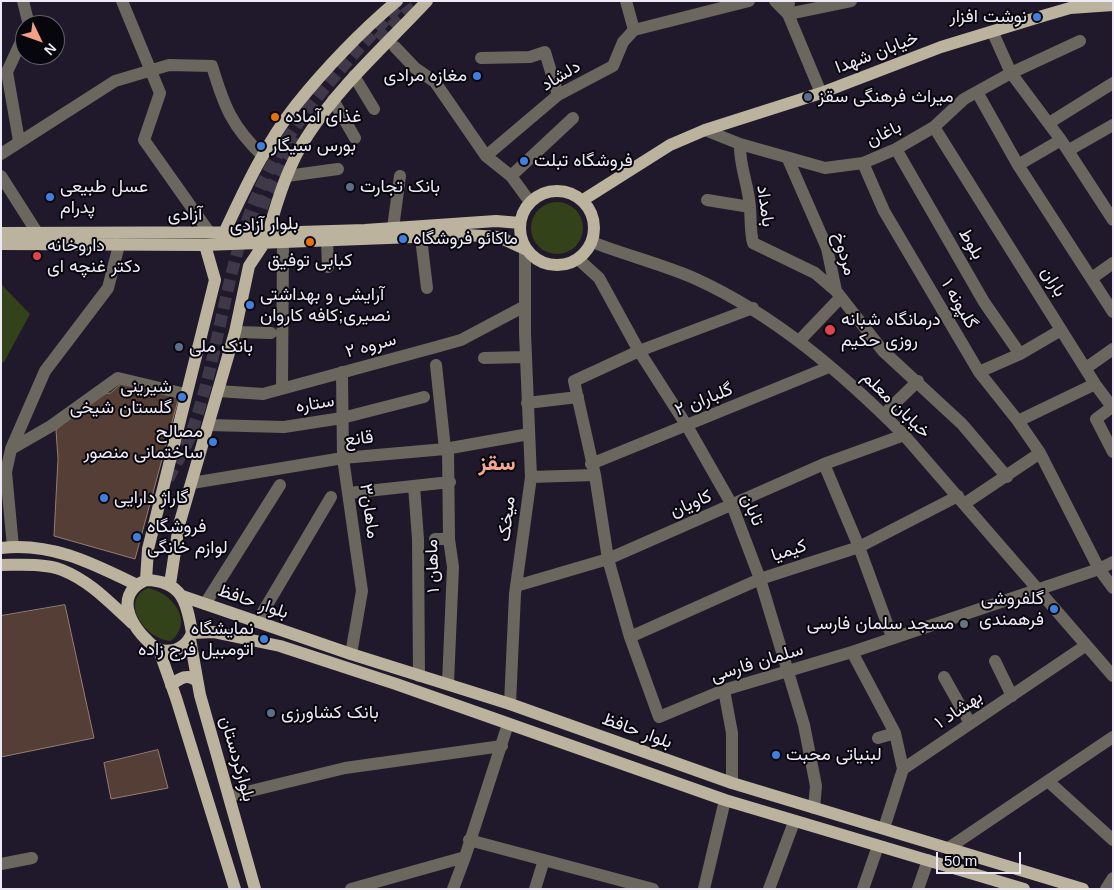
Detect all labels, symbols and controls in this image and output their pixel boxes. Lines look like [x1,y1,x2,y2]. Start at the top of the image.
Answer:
place label: نوشت افزار [949,6,1027,28]
marker: نوشت افزار [1031,11,1043,23]
north arrow [15,15,65,65]
street label: خیابان شهدا [832,27,922,79]
text: N [41,40,60,58]
street label: دلشاد [537,56,585,96]
place label: مغازه مرادی [383,65,467,87]
marker: مغازه مرادی [471,70,483,82]
place label: میراث فرهنگی سقز [818,86,954,108]
marker: میراث فرهنگی سقز [802,91,814,103]
place label: غذای آماده [285,106,361,128]
marker: غذای آماده [269,111,281,123]
street label: باغان [863,116,905,152]
place label: بورس سیگار [271,135,356,157]
marker: بورس سیگار [255,140,267,152]
place label: فروشگاه تبلت [534,150,633,172]
marker: فروشگاه تبلت [518,155,530,167]
place label: عسل طبیعی پدرام [60,176,148,218]
place label: بانک تجارت [360,176,440,198]
marker: بانک تجارت [344,181,356,193]
street label: بامداد [751,184,779,228]
marker: عسل طبیعی پدرام [44,191,56,203]
street label: آزادی [168,204,202,226]
street label: بلوار آزادی [229,213,299,237]
street label: بلوط [954,225,988,263]
place label: ماکائو فروشگاه [413,228,518,250]
street label: مردوخ [828,230,860,278]
marker: ماکائو فروشگاه [397,233,409,245]
place label: داروخانه دکتر غنچه ای [47,235,141,278]
marker: کبابی توفیق [304,236,316,248]
marker: داروخانه دکتر غنچه ای [31,250,43,262]
place label: کبابی توفیق [268,250,352,272]
street label: باران [1036,263,1070,301]
street label: گلپونه ۱ [936,275,982,333]
place label: آرایشی و بهداشتی نصیری;کافه کاروان [260,284,391,326]
marker: آرایشی و بهداشتی نصیری;کافه کاروان [244,299,256,311]
place label: درمانگاه شبانه روزی حکیم [841,309,941,352]
marker: درمانگاه شبانه روزی حکیم [823,323,837,337]
street label: سروه ۲ [343,329,399,363]
place label: بانک ملی [189,336,253,358]
marker: بانک ملی [173,341,185,353]
street label: خیابان معلم [857,367,935,443]
place label: شیرینی گلستان شیخی [70,376,172,418]
street label: گلباران ۲ [672,379,736,421]
street label: ستاره [294,390,336,418]
marker: شیرینی گلستان شیخی [176,391,188,403]
place label: مصالح ساختمانی منصور [83,421,203,464]
street label: قانع [344,427,374,451]
marker: مصالح ساختمانی منصور [207,436,219,448]
district label: سقز [478,451,516,477]
street label: ماهان۳ [354,482,384,540]
street label: کاویان [667,486,715,522]
place label: گاراژ دارایی [114,487,189,509]
street label: تابان [736,491,768,529]
marker: گاراژ دارایی [98,492,110,504]
street label: میخک [494,495,520,543]
place label: فروشگاه لوازم خانگی [147,516,228,558]
marker: فروشگاه لوازم خانگی [131,531,143,543]
street label: کیمیا [769,535,809,567]
street label: ماهان ۱ [421,539,445,593]
street label: بلوار حافظ [215,580,291,624]
place label: گلفروشی فرهمندی [979,588,1044,630]
marker: گلفروشی فرهمندی [1048,603,1060,615]
place label: مسجد سلمان فارسی [807,613,954,635]
place label: نمایشگاه اتومبیل فرج زاده [138,618,254,660]
marker: مسجد سلمان فارسی [958,618,970,630]
marker: نمایشگاه اتومبیل فرج زاده [258,633,270,645]
street label: سلمان فارسی [708,639,806,687]
street label: بهشاد ۱ [931,686,987,734]
place label: بانک کشاورزی [281,702,379,724]
marker: بانک کشاورزی [265,707,277,719]
street label: بلوار حافظ [599,708,675,754]
street label: بلوارکردستان [215,714,259,804]
place label: لبنیاتی محبت [786,744,882,766]
marker: لبنیاتی محبت [770,749,782,761]
scale bar [939,842,1024,874]
text: 50 m [944,852,977,869]

